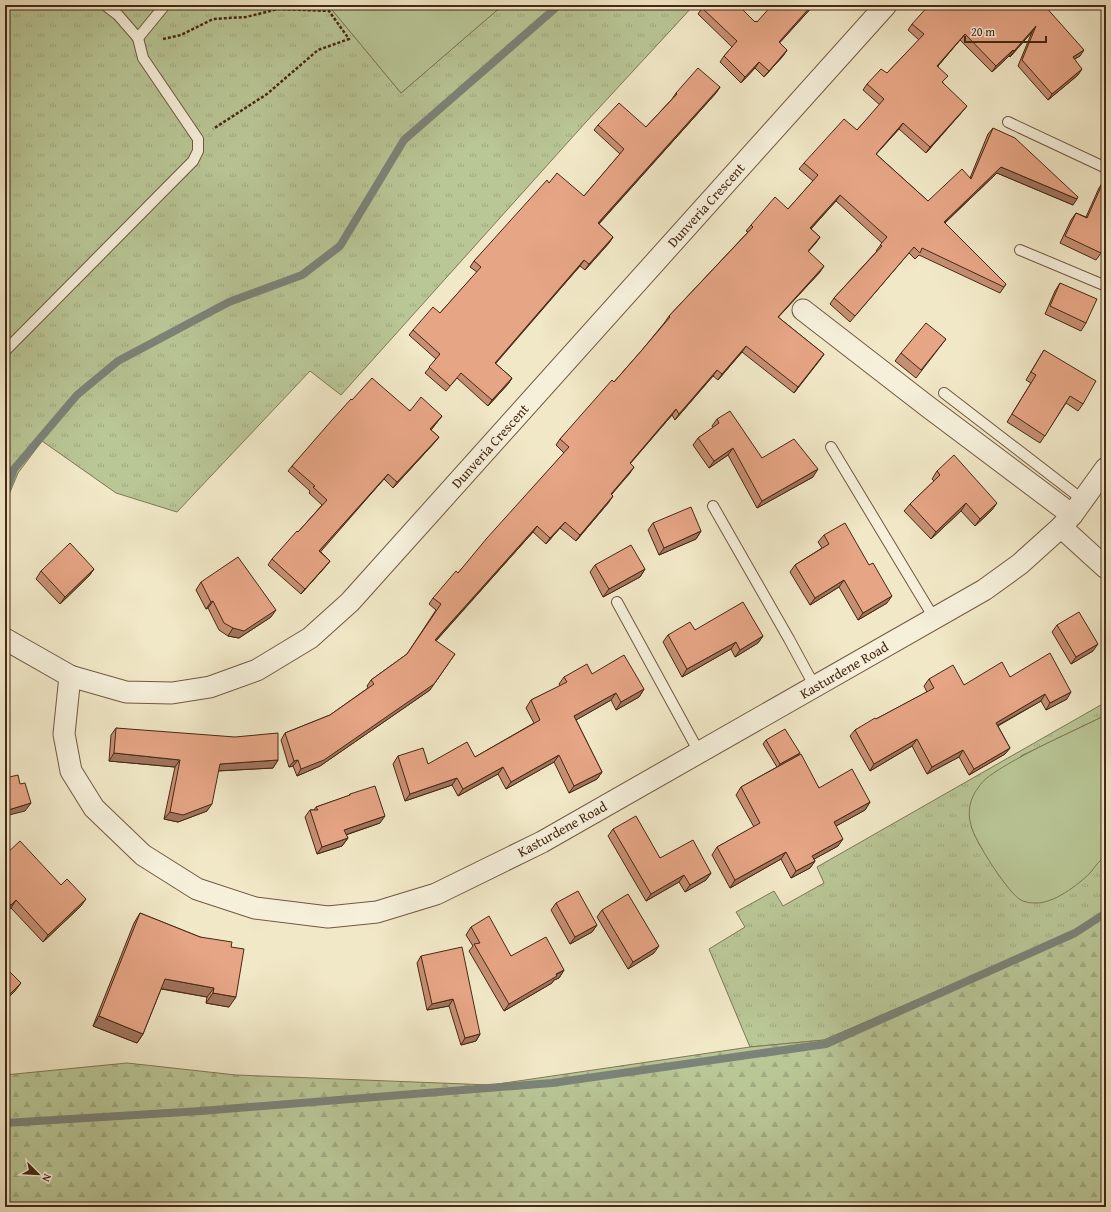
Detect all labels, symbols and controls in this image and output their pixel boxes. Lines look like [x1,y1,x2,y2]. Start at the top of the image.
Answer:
scale bar [965,18,1046,44]
text: 20 m [971,23,995,40]
street label: Dunveria Crescent [663,158,749,252]
street label: Dunveria Crescent [447,399,533,493]
street label: Kasturdene Road [796,636,893,704]
street label: Kasturdene Road [514,796,611,862]
north arrow [18,1154,58,1194]
text: N [38,1171,56,1185]

